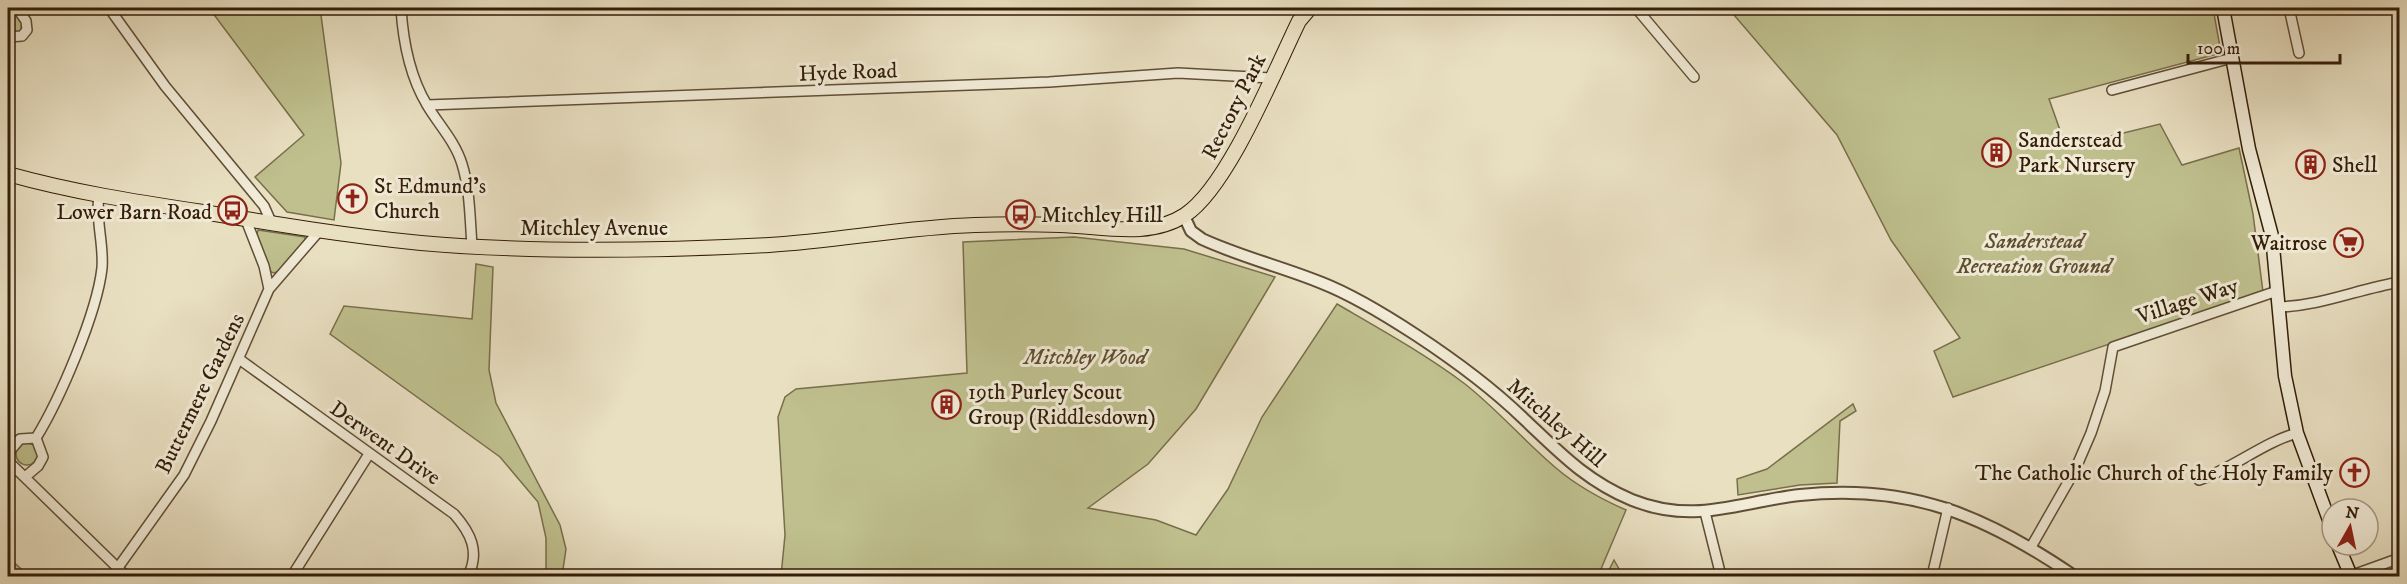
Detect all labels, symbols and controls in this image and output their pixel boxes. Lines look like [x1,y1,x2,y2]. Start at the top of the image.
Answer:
scale bar [2188,27,2340,65]
text: 100 m [2197,38,2240,60]
street label: Rectory Park [1196,49,1273,164]
street label: Hyde Road [798,57,898,88]
place label: Sanderstead Park Nursery [2018,127,2136,179]
building icon: Sanderstead Park Nursery [1981,136,2013,168]
building icon: Shell [2295,148,2327,180]
place label: Shell [2332,152,2378,179]
place label: St Edmund's Church [374,173,486,225]
church icon: St Edmund's Church [337,182,369,214]
bus stop icon: Lower Barn Road [217,195,249,227]
bus stop icon: Mitchley Hill [1004,198,1036,230]
place label: Lower Barn Road [56,199,212,226]
place label: Mitchley Hill [1041,202,1163,229]
street label: Mitchley Avenue [520,215,668,242]
supermarket icon: Waitrose [2332,226,2364,258]
park label: Sanderstead Recreation Ground [1956,228,2115,280]
place label: Waitrose [2250,230,2327,257]
street label: Village Way [2132,272,2242,331]
street label: Buttermere Gardens [150,309,251,478]
park label: Mitchley Wood [1022,344,1150,371]
street label: Mitchley Hill [1501,373,1611,474]
place label: 19th Purley Scout Group (Riddlesdown) [968,379,1156,431]
building icon: 19th Purley Scout Group (Riddlesdown) [931,388,963,420]
street label: Derwent Drive [324,395,446,491]
church icon: The Catholic Church of the Holy Family [2338,456,2370,488]
place label: The Catholic Church of the Holy Family [1975,460,2334,487]
north arrow [2320,497,2380,557]
text: N [2344,502,2360,524]

